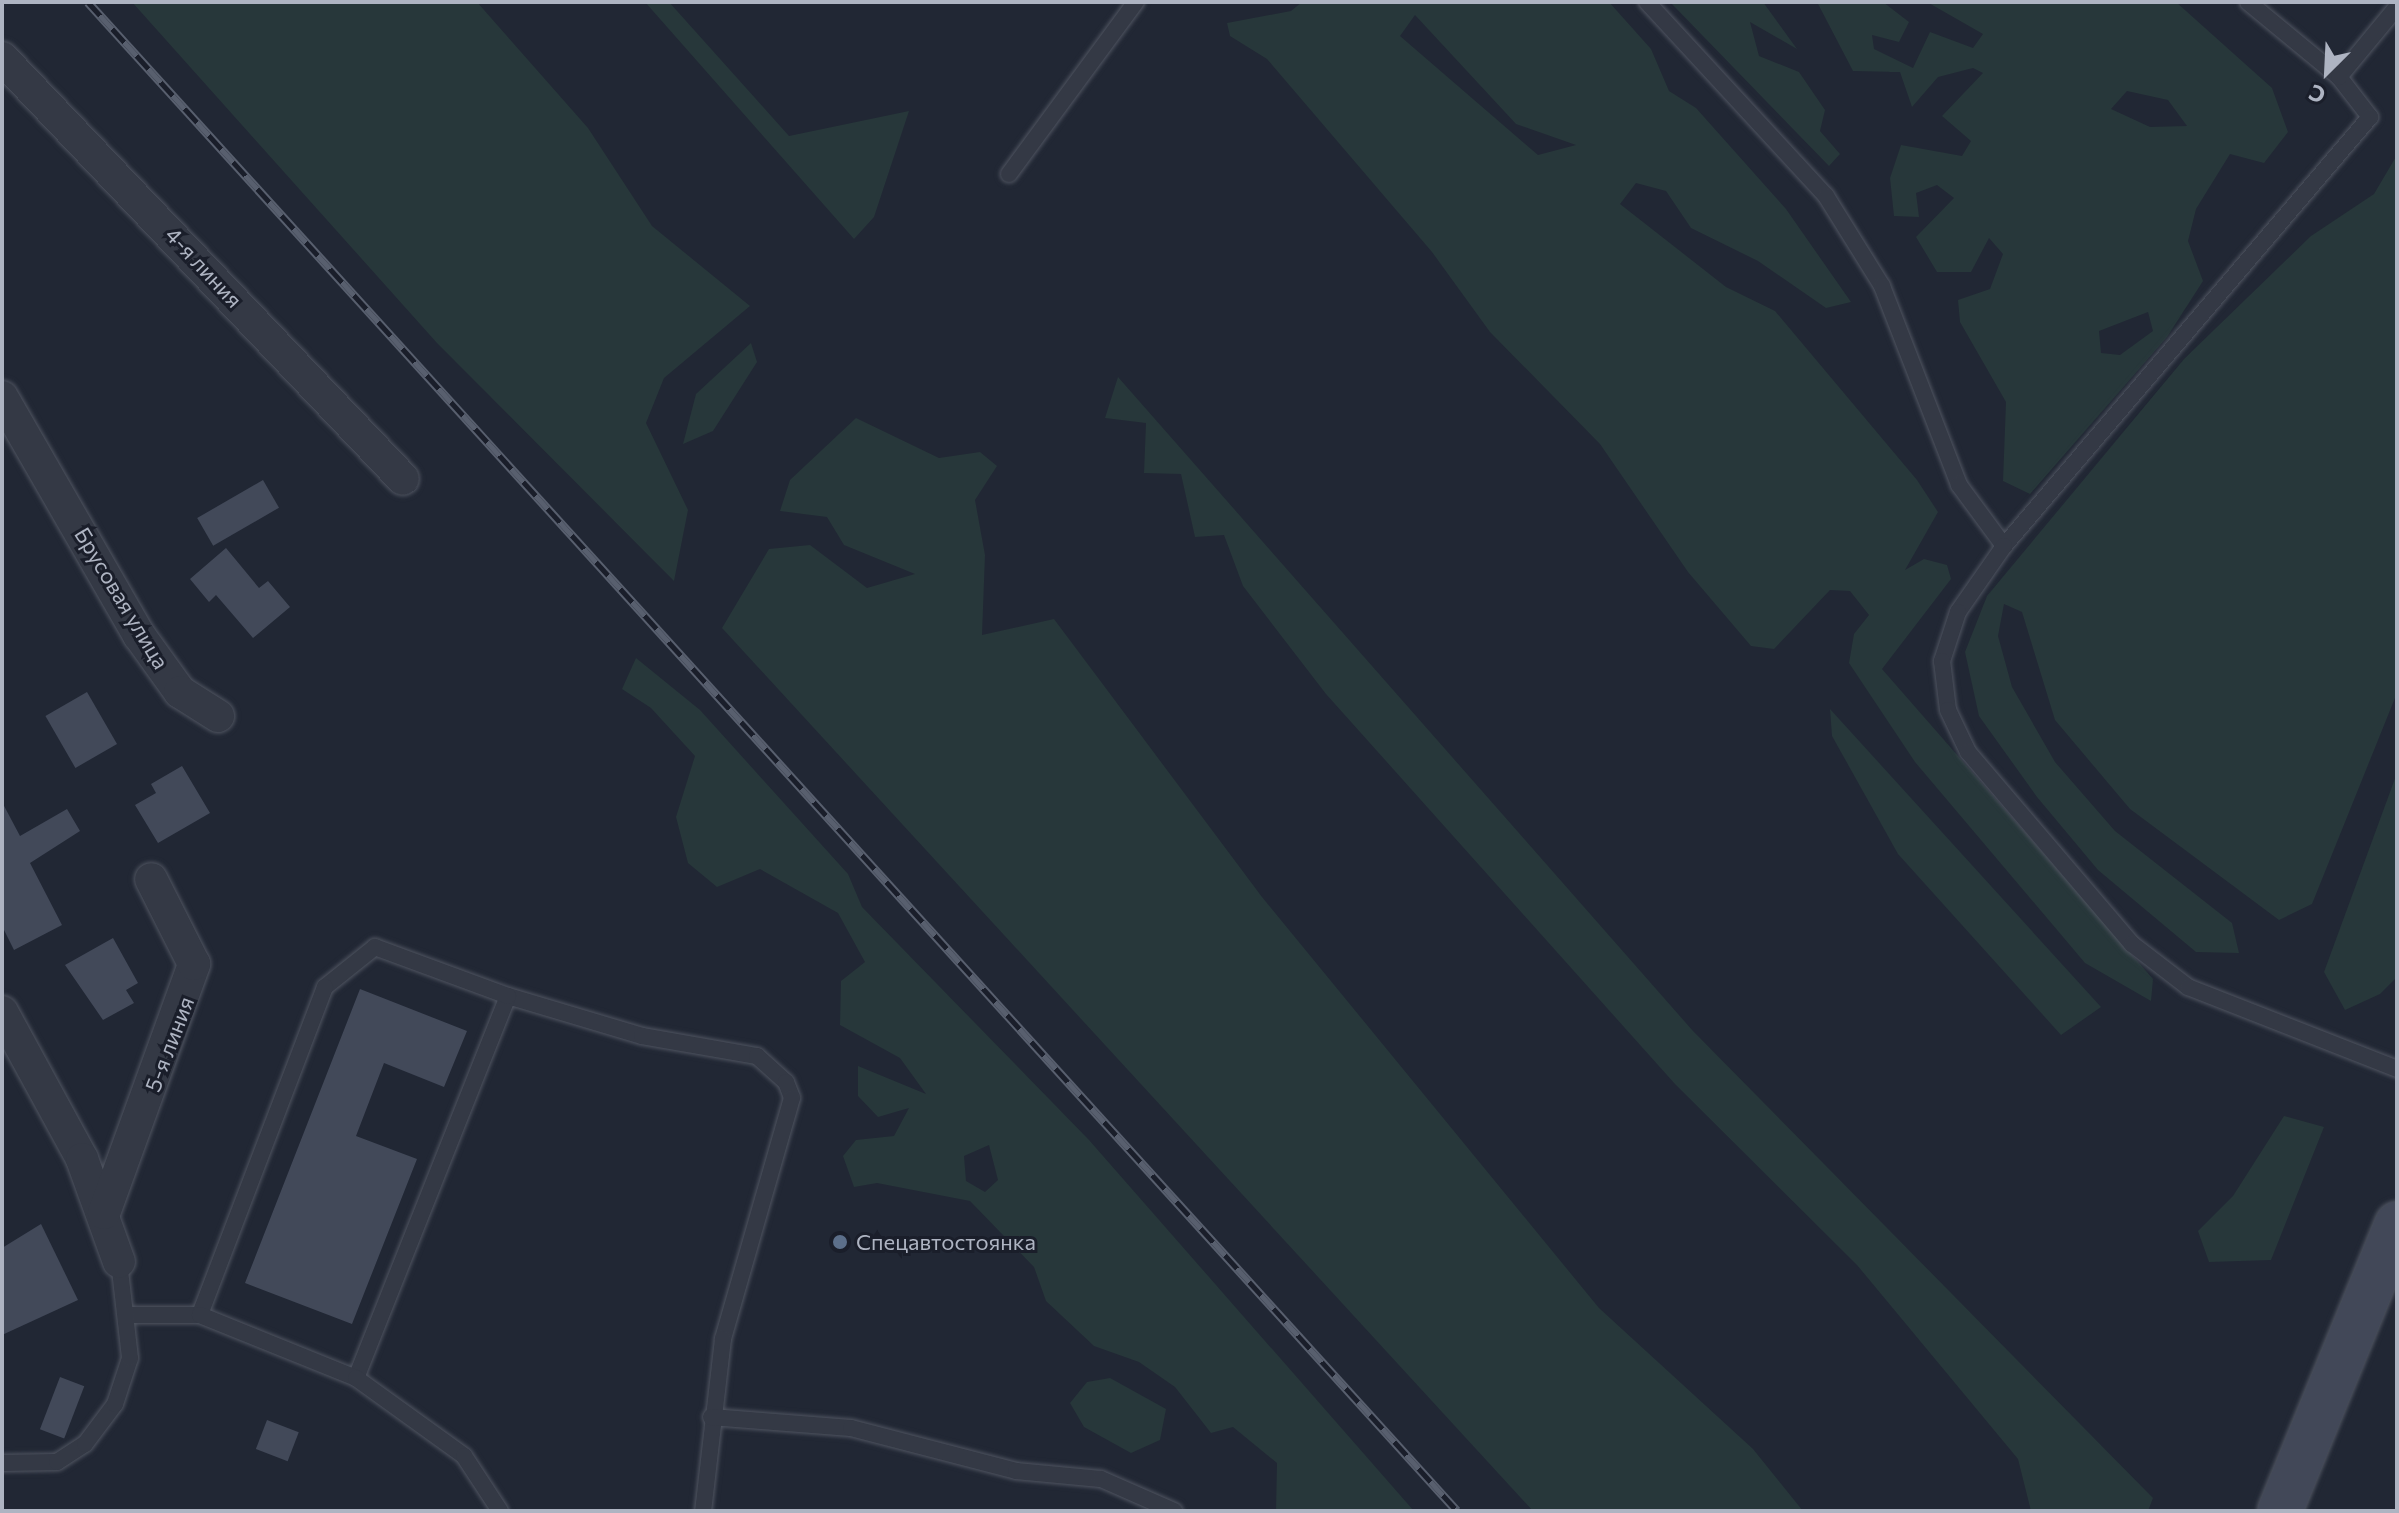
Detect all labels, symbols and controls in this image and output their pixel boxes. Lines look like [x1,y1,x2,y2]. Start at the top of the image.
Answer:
north arrow [2287,32,2367,112]
text: С [2305,79,2329,110]
street label: 4-я линия [160,221,248,313]
street label: Брусовая улица [69,522,175,674]
street label: 5-я линия [139,993,199,1095]
place label: Спецавтостоянка [856,1229,1036,1255]
marker: Спецавтостоянка [831,1233,849,1251]

